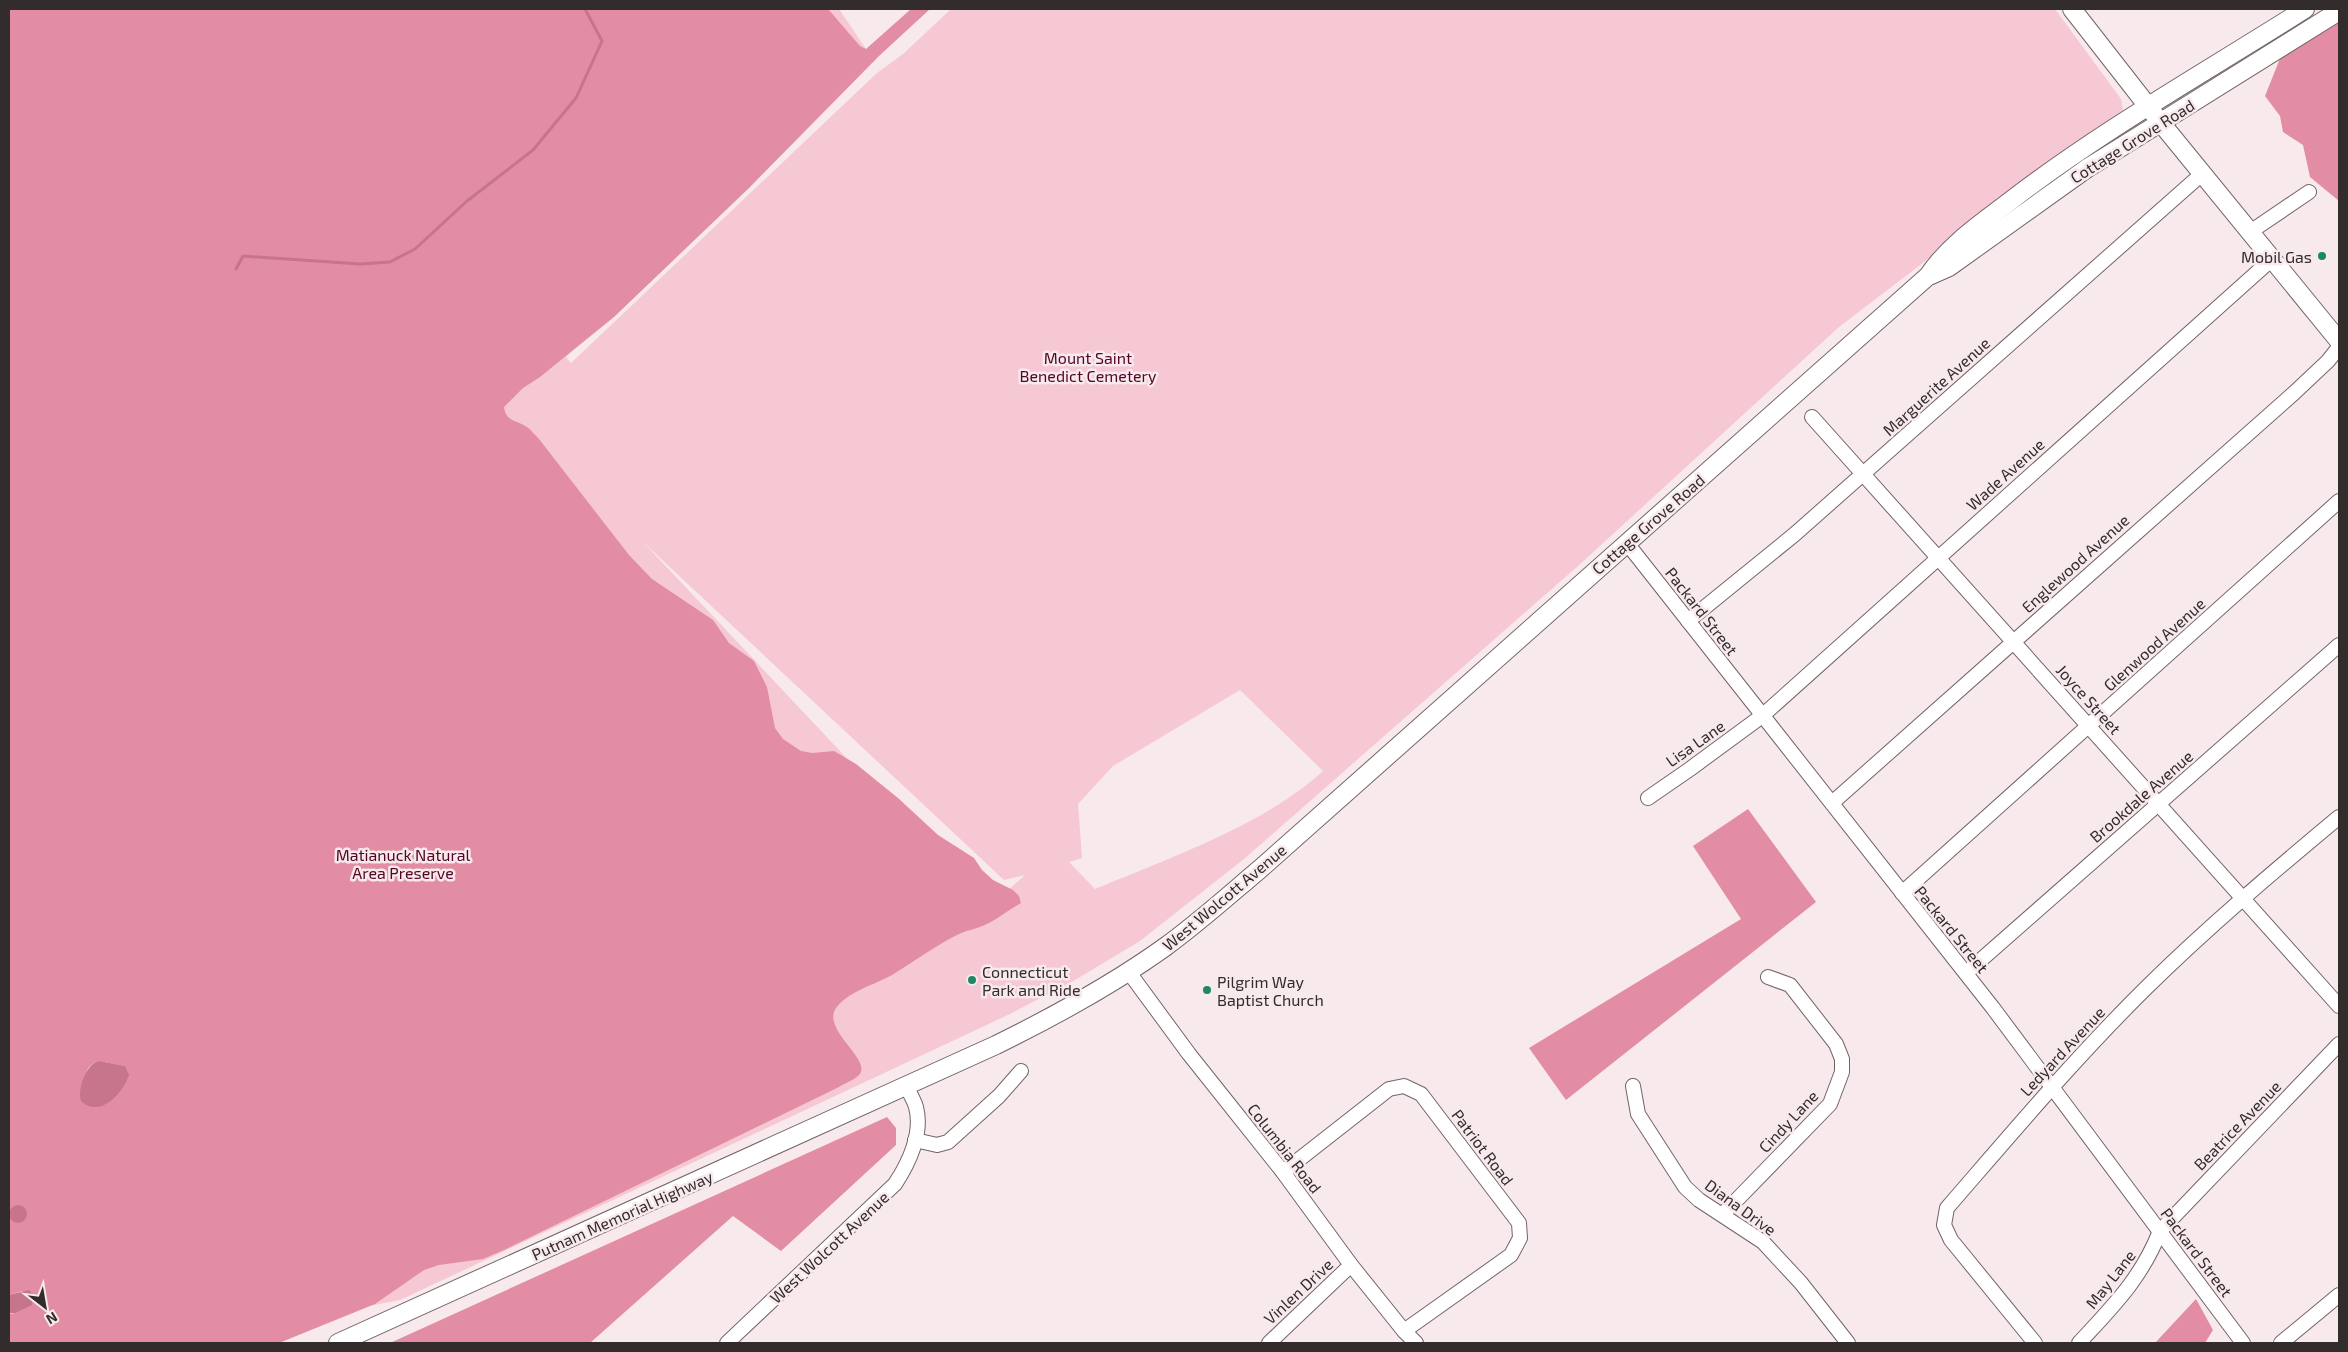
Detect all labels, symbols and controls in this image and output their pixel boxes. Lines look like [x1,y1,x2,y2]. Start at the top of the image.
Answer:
street label: Cottage Grove Road [2066,95,2198,187]
place label: Mobil Gas [2241,247,2312,266]
marker: Mobil Gas [2316,250,2328,262]
street label: Marguerite Avenue [1878,333,1994,439]
park label: Mount Saint Benedict Cemetery [1020,348,1157,385]
street label: Wade Avenue [1962,434,2048,514]
street label: Cottage Grove Road [1588,470,1708,578]
street label: Englewood Avenue [2017,510,2133,616]
street label: Packard Street [1662,563,1742,659]
street label: Glenwood Avenue [2099,593,2209,695]
street label: Joyce Street [2053,660,2125,738]
street label: Lisa Lane [1662,716,1728,770]
street label: Brookdale Avenue [2086,746,2196,846]
street label: West Wolcott Avenue [1158,840,1290,954]
park label: Matianuck Natural Area Preserve [336,845,471,882]
street label: Packard Street [1911,882,1993,976]
place label: Connecticut Park and Ride [982,962,1081,999]
place label: Pilgrim Way Baptist Church [1217,972,1324,1009]
marker: Connecticut Park and Ride [966,974,978,986]
marker: Pilgrim Way Baptist Church [1201,984,1213,996]
street label: Ledyard Avenue [2016,1002,2108,1100]
street label: Beatrice Avenue [2190,1076,2284,1174]
street label: Cindy Lane [1754,1086,1822,1156]
street label: Columbia Road [1244,1099,1326,1197]
street label: Patriot Road [1448,1105,1518,1189]
street label: Putnam Memorial Highway [528,1166,716,1264]
street label: Diana Drive [1702,1175,1780,1239]
street label: West Wolcott Avenue [766,1187,892,1307]
street label: Packard Street [2157,1204,2237,1300]
street label: May Lane [2081,1246,2139,1312]
street label: Vinlen Drive [1260,1254,1336,1328]
north arrow [20,1282,70,1332]
text: N [43,1309,61,1328]

